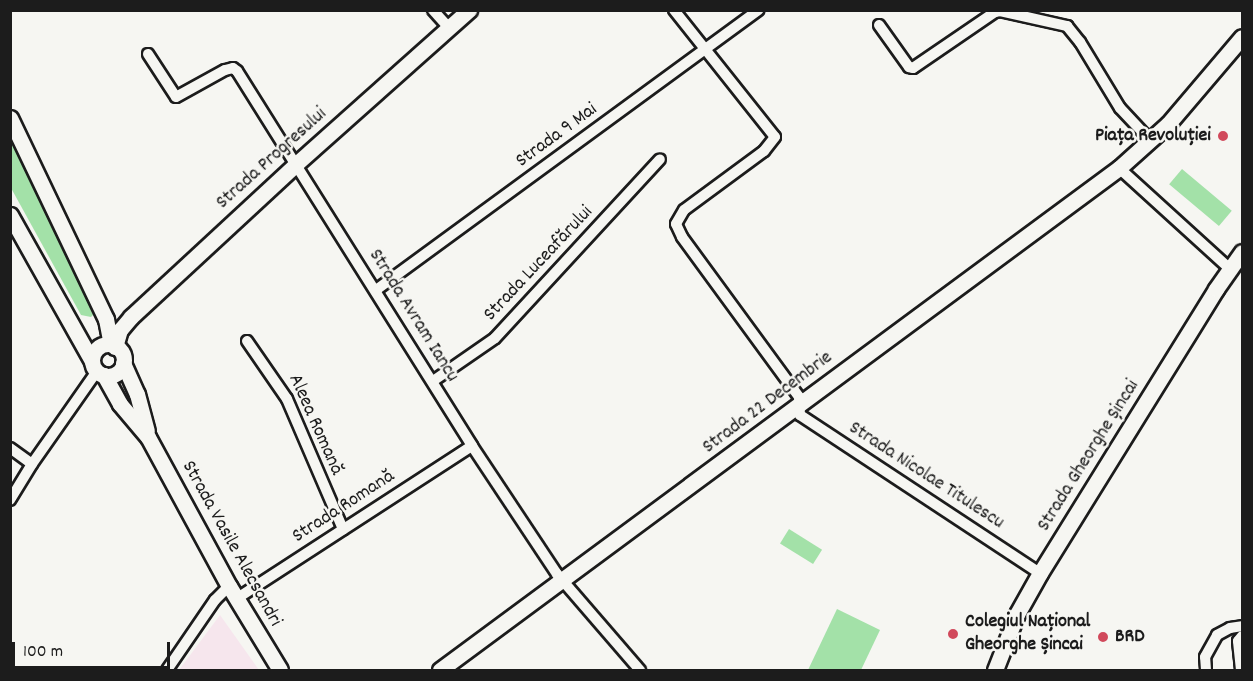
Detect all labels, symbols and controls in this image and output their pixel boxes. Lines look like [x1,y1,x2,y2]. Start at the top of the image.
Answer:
street label: Strada 9 Mai [512,98,602,174]
street label: Strada Progresului [212,103,332,215]
place label: Piața Revoluției [1095,124,1211,148]
marker: Piața Revoluției [1216,129,1230,143]
street label: Strada Luceafărului [479,201,599,327]
street label: Strada Avram Iancu [362,245,464,387]
street label: Strada 22 Decembrie [698,346,838,460]
street label: Aleea Romană [282,371,348,479]
street label: Strada Gheorghe Șincai [1033,376,1145,536]
street label: Strada Nicolae Titulescu [844,417,1008,535]
street label: Strada Vasile Alecsandri [176,457,286,631]
street label: Strada Romană [288,465,400,549]
place label: Colegiul Național Gheorghe Șincai [965,610,1090,657]
place label: BRD [1115,625,1145,649]
marker: Colegiul Național Gheorghe Șincai [946,627,960,641]
scale bar [15,630,172,668]
marker: BRD [1096,630,1110,644]
text: 100 m [23,640,63,665]

